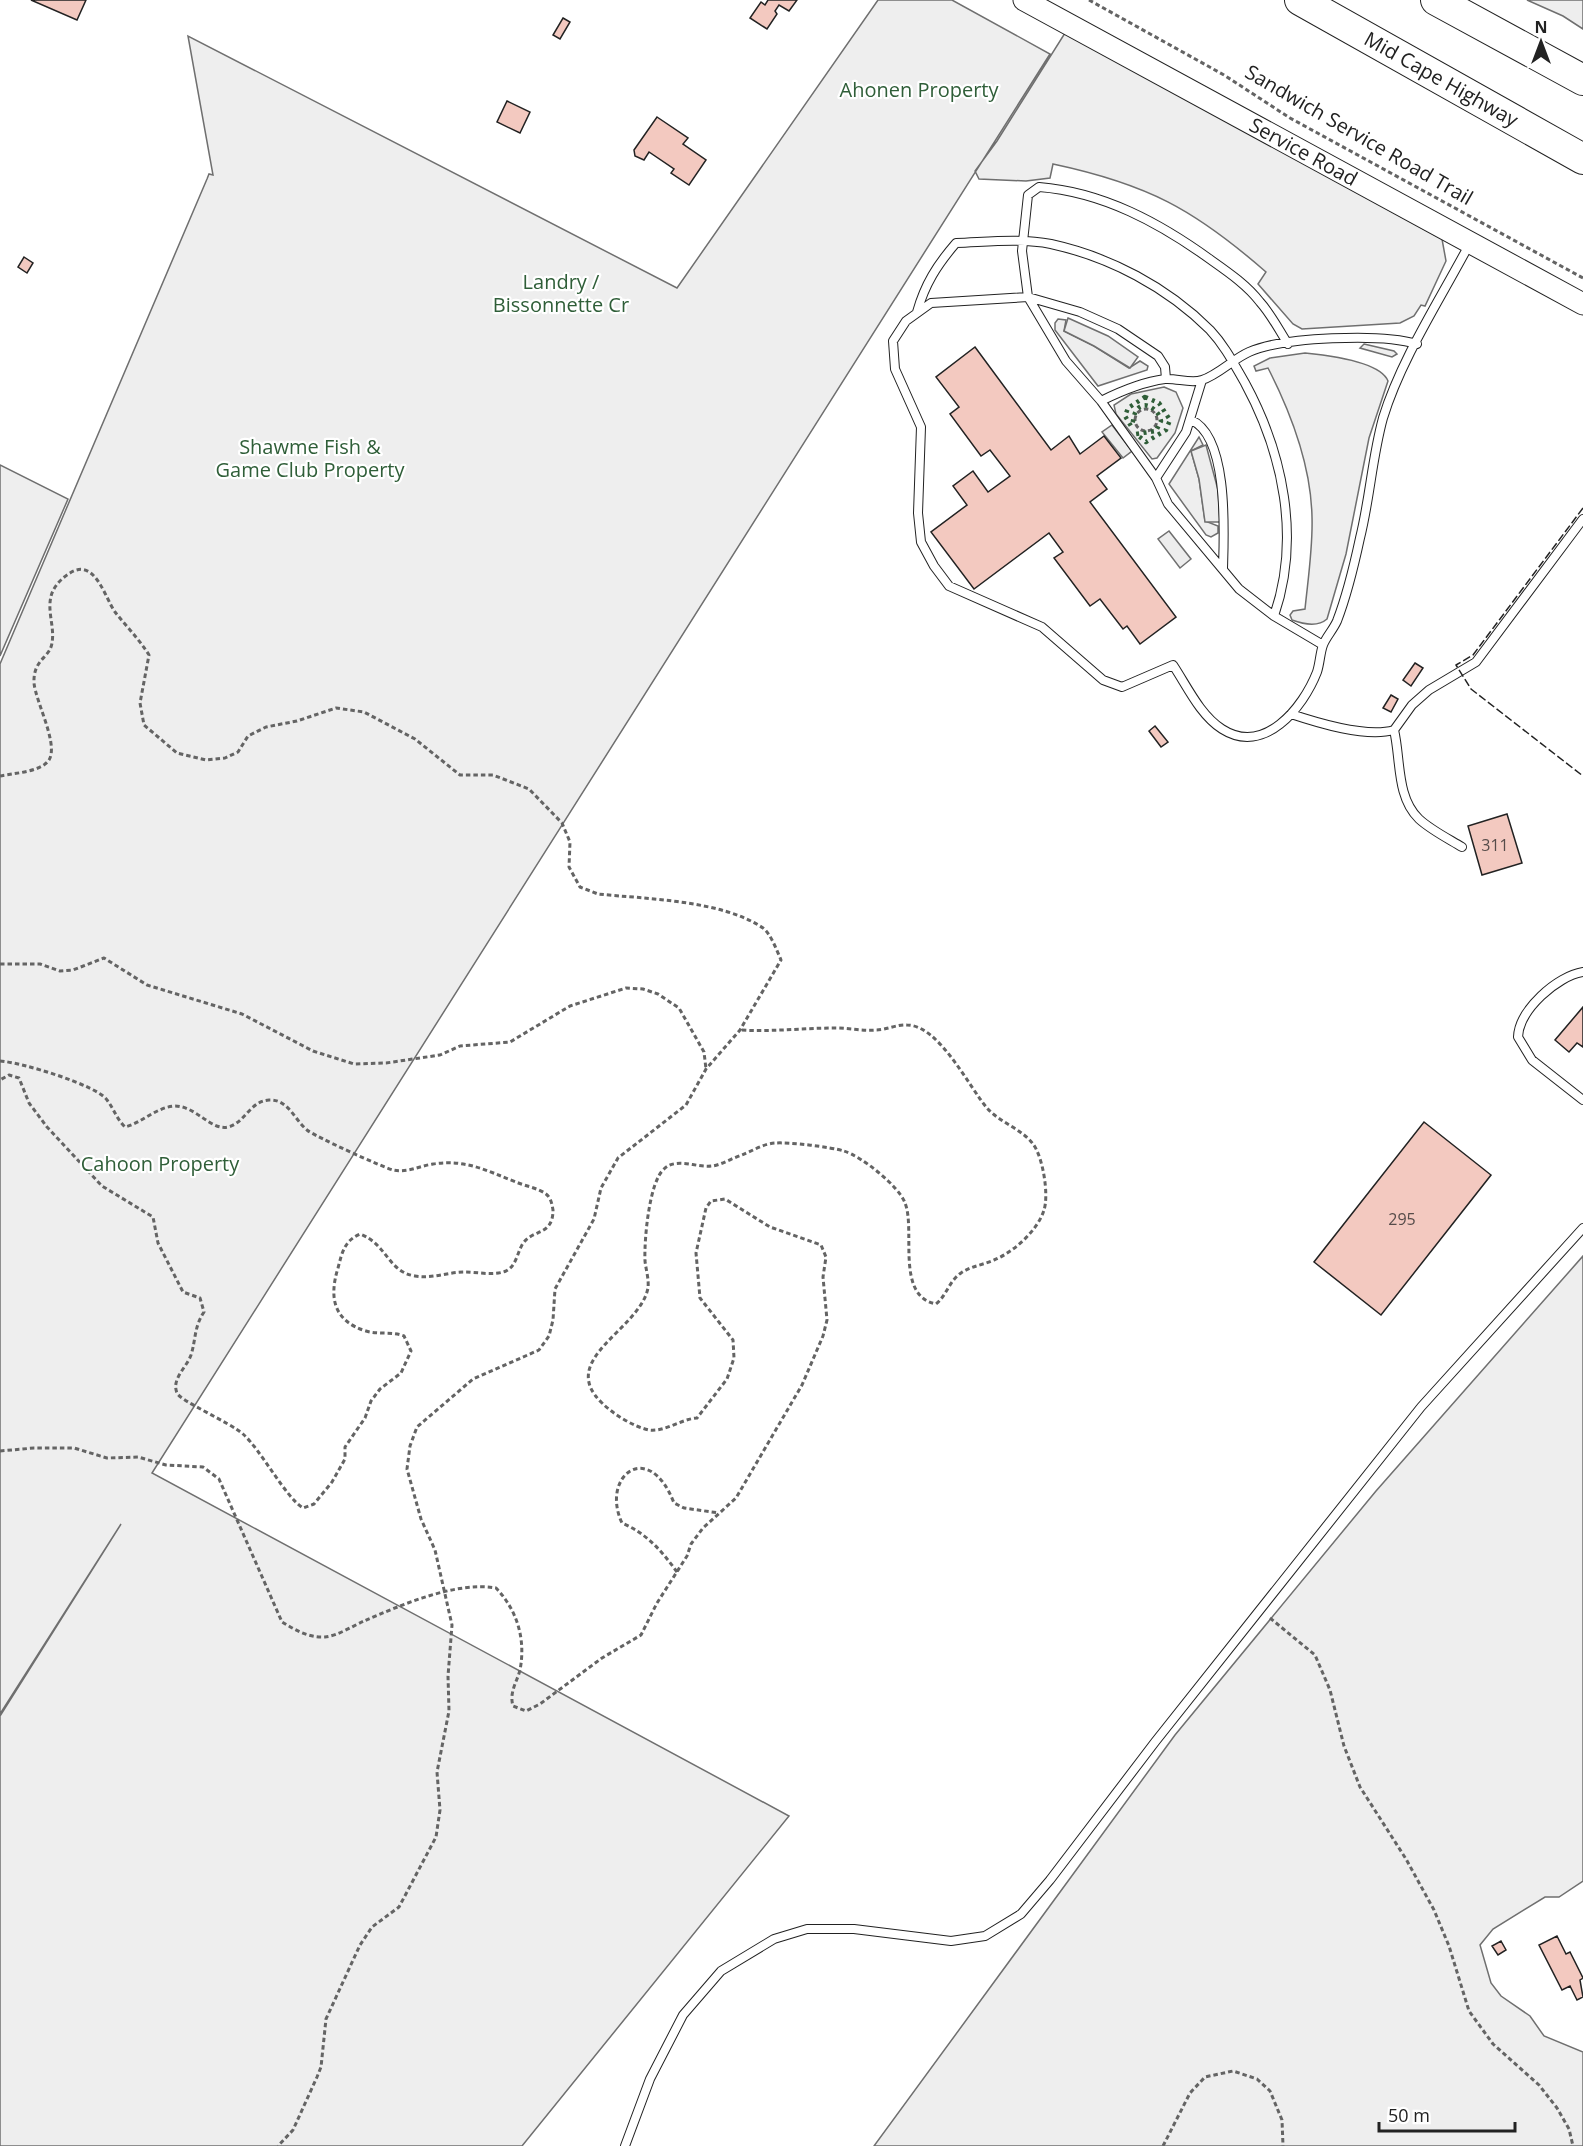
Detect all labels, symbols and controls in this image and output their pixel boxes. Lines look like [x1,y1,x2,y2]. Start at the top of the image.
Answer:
north arrow [1511,12,1571,72]
text: N [1534,16,1548,38]
street label: Mid Cape Highway [1360,25,1524,133]
street label: Sandwich Service Road Trail [1241,60,1477,210]
park label: Ahonen Property [840,76,999,103]
street label: Service Road [1245,113,1361,191]
park label: Landry / Bissonnette Cr [493,268,629,318]
park label: Shawme Fish & Game Club Property [216,433,405,483]
house number: 311 [1481,834,1509,856]
park label: Cahoon Property [81,1150,240,1177]
house number: 295 [1388,1208,1416,1230]
scale bar [1379,2095,1516,2133]
text: 50 m [1388,2103,1430,2127]

